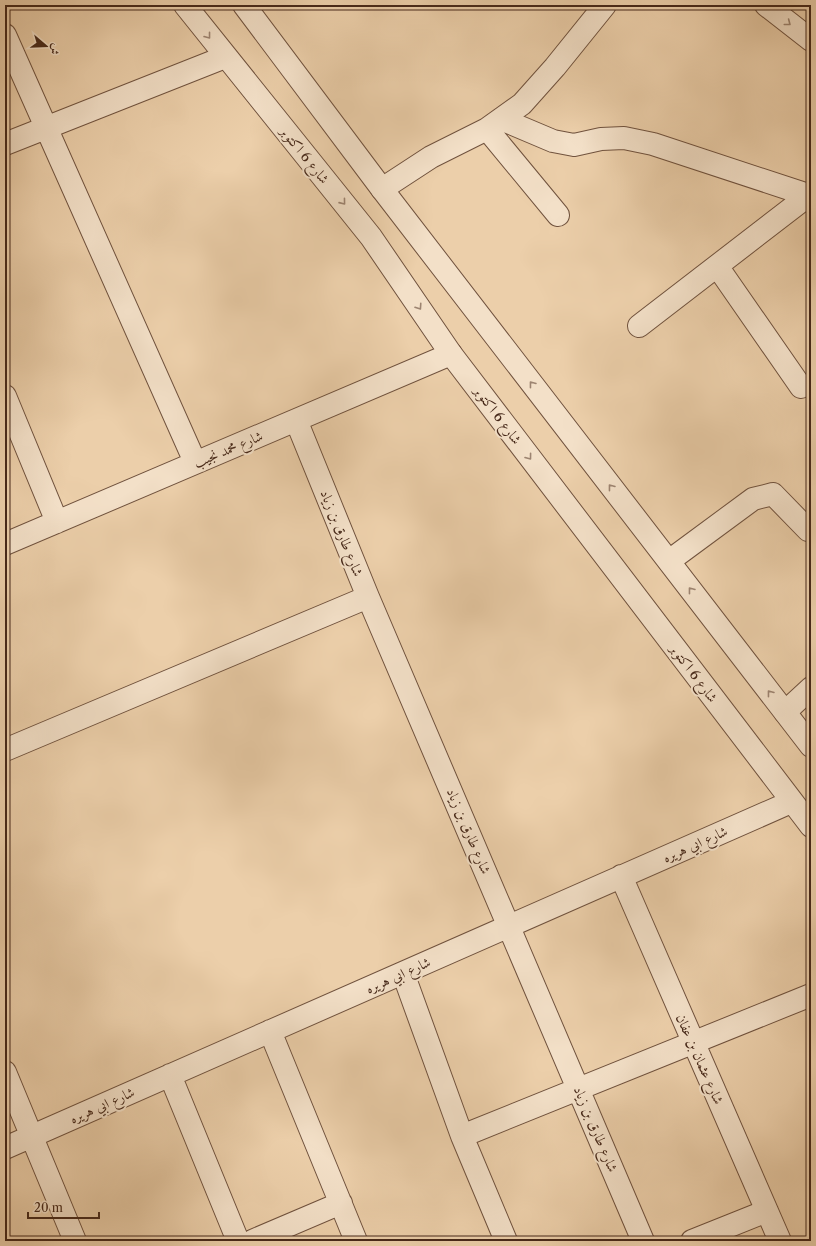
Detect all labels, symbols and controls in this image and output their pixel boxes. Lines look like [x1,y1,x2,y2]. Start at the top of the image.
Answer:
one-way arrow [784,18,791,25]
north arrow [26,26,66,66]
one-way arrow [204,31,211,38]
text: ش [47,42,64,57]
street label: شارع 6 اكتوبر [273,121,334,189]
one-way arrow [338,198,345,205]
one-way arrow [414,303,421,310]
street label: شارع 6 اكتوبر [467,381,526,450]
one-way arrow [530,381,537,388]
street label: شارع محمد نجيب [191,426,266,474]
one-way arrow [525,453,532,460]
one-way arrow [609,484,616,491]
street label: شارع طارق بن زياد [314,487,368,580]
one-way arrow [688,587,695,594]
street label: شارع 6 اكتوبر [663,639,722,708]
one-way arrow [768,690,775,697]
street label: شارع طارق بن زياد [440,785,495,878]
street label: شارع ابي هريره [660,822,732,869]
street label: شارع ابي هريره [363,953,435,1000]
street label: شارع عثمان بن عفان [669,1011,728,1108]
street label: شارع ابي هريره [67,1083,139,1130]
street label: شارع طارق بن زياد [567,1083,622,1176]
scale bar [28,1194,99,1220]
text: 20 m [34,1200,63,1215]

